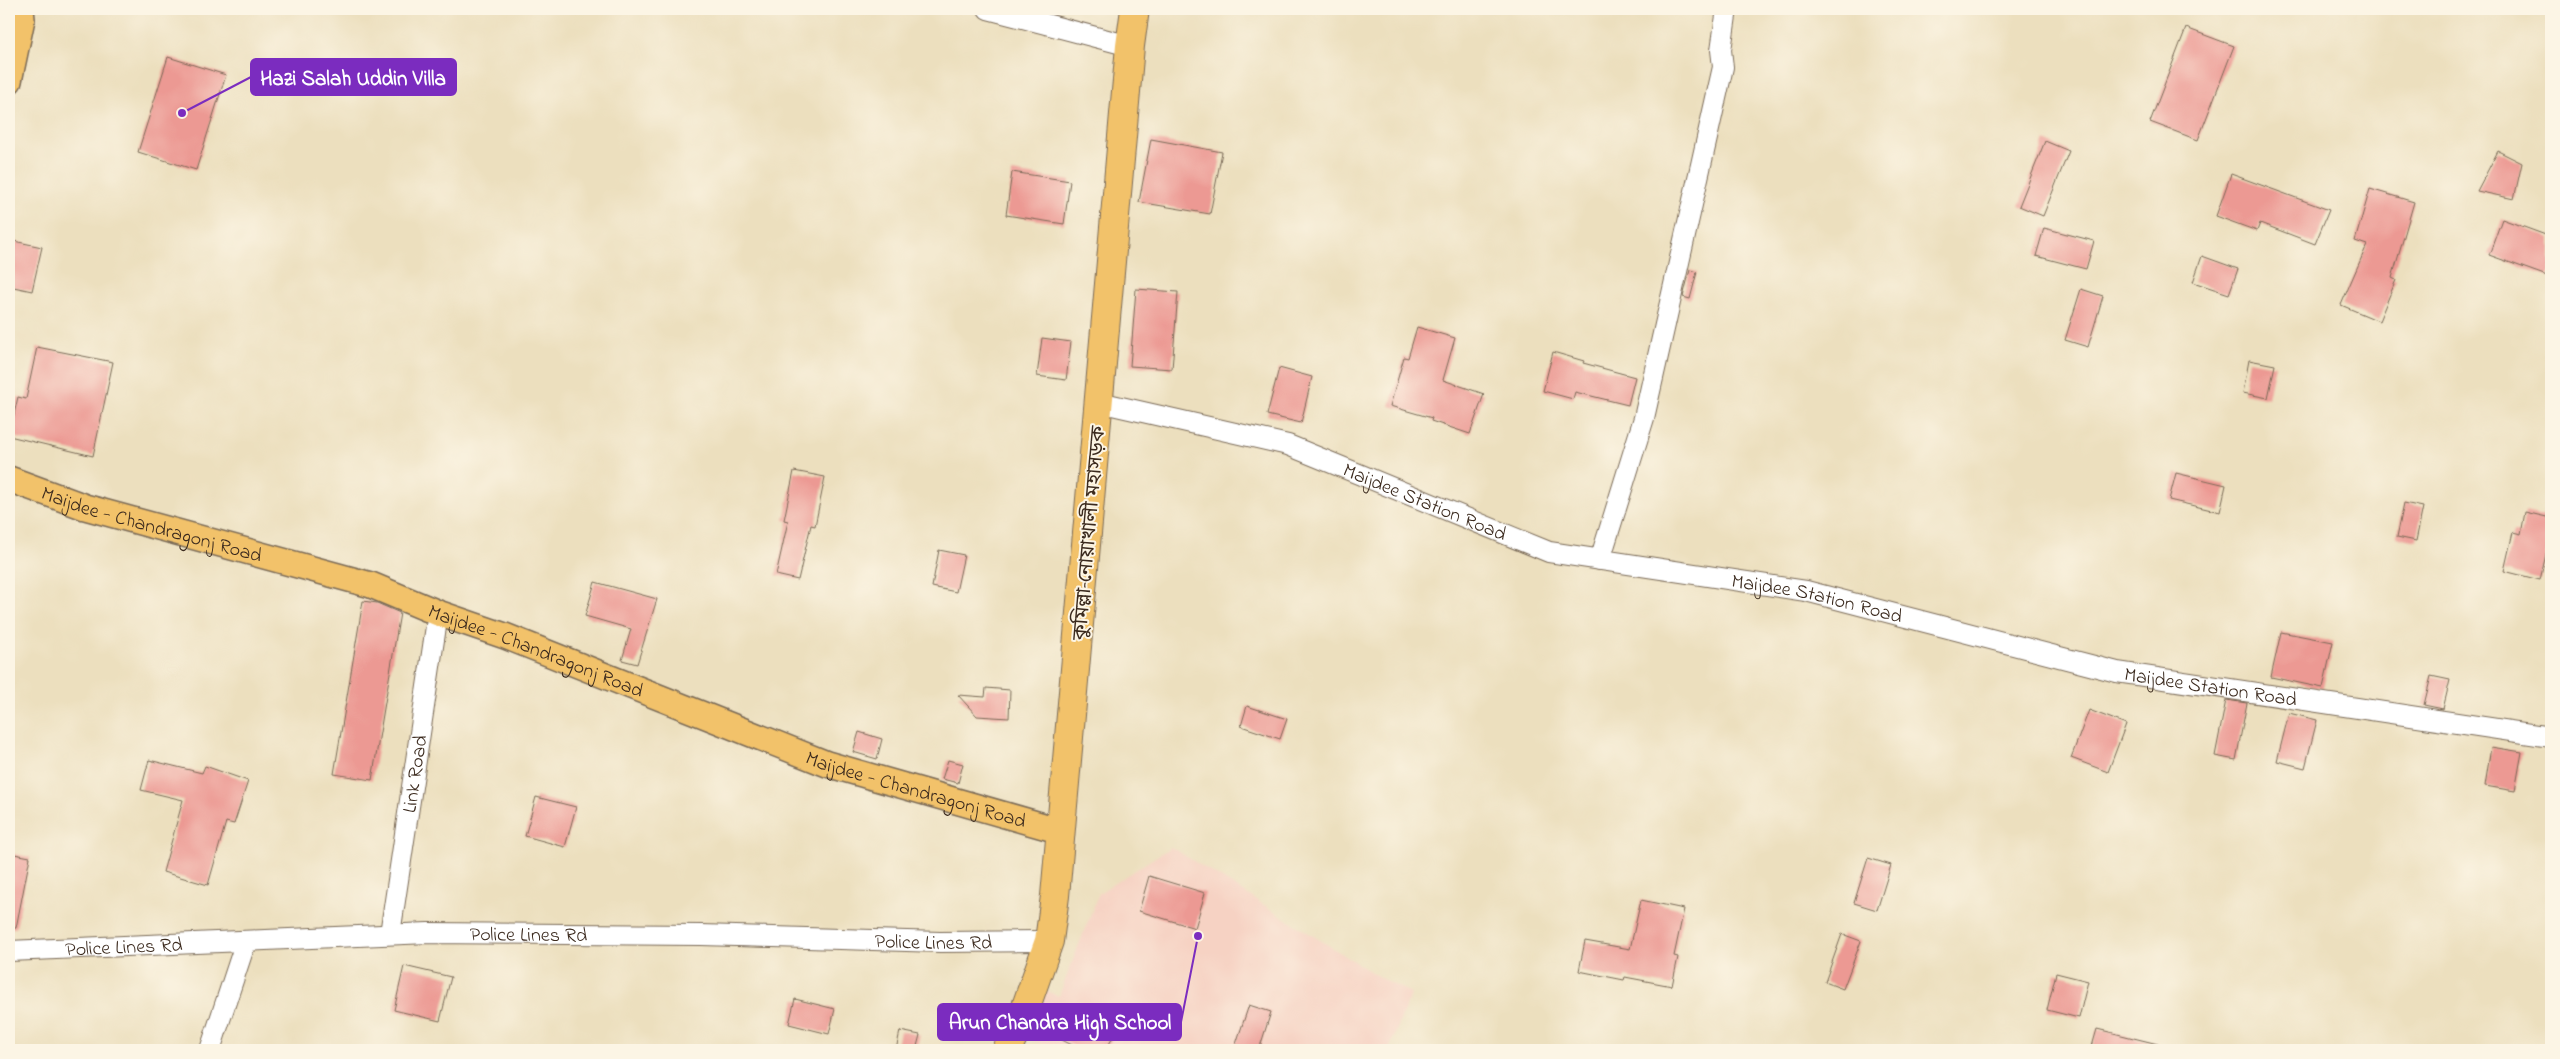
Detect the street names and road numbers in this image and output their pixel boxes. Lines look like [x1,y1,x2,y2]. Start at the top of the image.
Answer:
street label: কুমিল্লা–নোয়াখালী মহাসড়ক [1067,424,1114,643]
street label: Maijdee Station Road [1338,457,1510,550]
street label: Maijdee - Chandragonj Road [37,480,265,572]
street label: Maijdee Station Road [1729,568,1905,632]
street label: Maijdee - Chandragonj Road [423,598,647,707]
street label: Maijdee Station Road [2122,661,2299,716]
street label: Link Road [396,733,437,815]
street label: Maijdee - Chandragonj Road [801,745,1029,837]
street label: Police Lines Rd [470,921,587,951]
street label: Police Lines Rd [874,928,992,959]
street label: Police Lines Rd [65,932,183,966]

